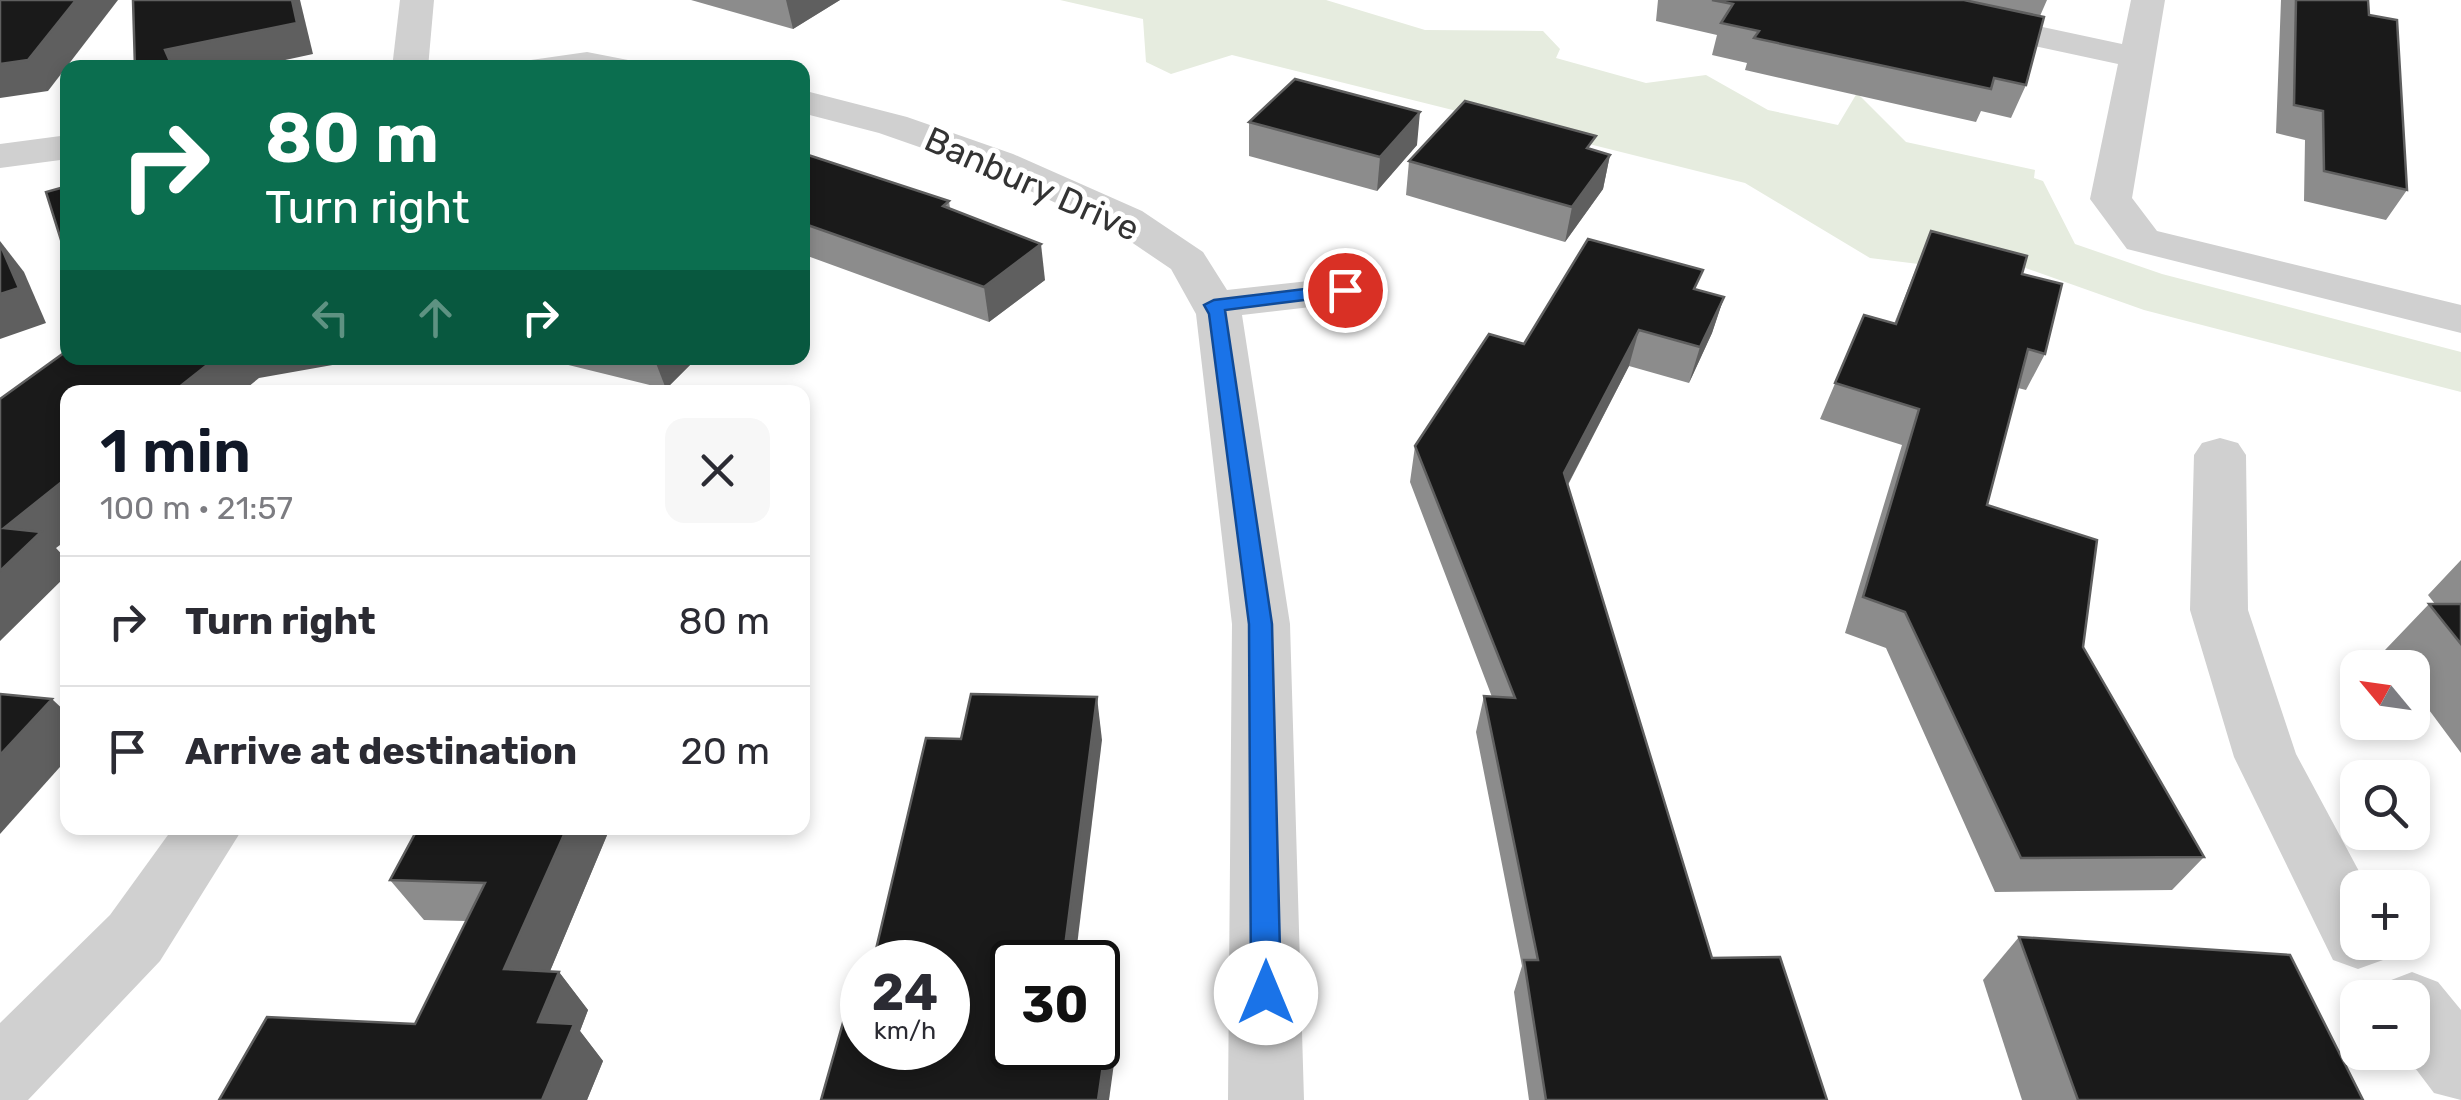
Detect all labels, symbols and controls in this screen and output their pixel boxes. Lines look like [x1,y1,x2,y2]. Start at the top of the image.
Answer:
text: 80 m [265,97,439,180]
icon: right [100,100,230,230]
street label: Banbury Drive [918,118,1146,250]
text: Turn right [265,181,469,234]
pin [1303,248,1388,333]
icon: arrive [1318,263,1373,318]
icon: left [303,290,358,345]
icon: ahead [408,290,463,345]
icon: right [513,290,568,345]
text: 1 min [100,416,251,487]
button: close [665,418,770,523]
text: 100 m · 21:57 [100,489,293,527]
icon: right [100,594,155,649]
text: Turn right [185,598,376,644]
text: 80 m [679,598,770,644]
north arrow [2340,650,2430,740]
map controls [2340,650,2430,1070]
icon: arrive [100,724,155,779]
text: Arrive at destination [185,728,577,774]
text: 20 m [680,728,770,774]
button: search [2340,760,2430,850]
button: + [2340,870,2430,960]
speed limit sign: 30 [990,940,1120,1070]
position arrow [1214,941,1318,1045]
text: 24 [872,963,938,1023]
button: − [2340,980,2430,1070]
text: km/h [874,1016,936,1045]

